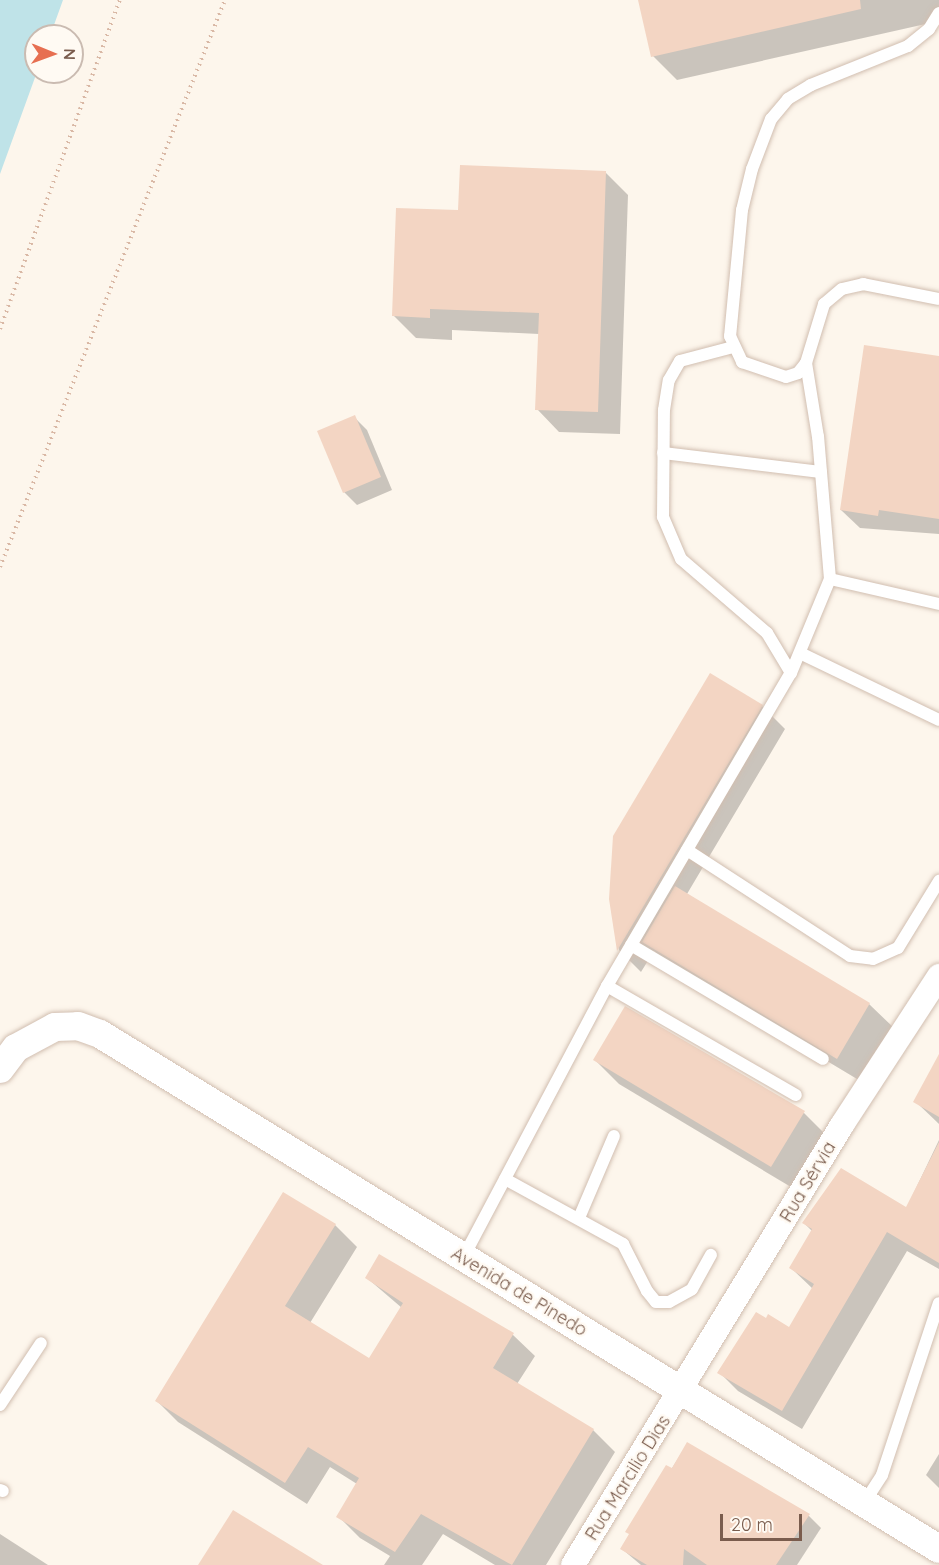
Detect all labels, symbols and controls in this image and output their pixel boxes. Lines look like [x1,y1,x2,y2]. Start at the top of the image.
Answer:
north arrow [24,24,84,84]
text: N [60,48,80,60]
street label: Rua Sérvia [775,1138,841,1226]
street label: Avenida de Pinedo [447,1243,591,1341]
street label: Rua Marcilio Dias [581,1411,675,1545]
scale bar [723,1502,806,1540]
text: 20 m [731,1513,773,1536]

